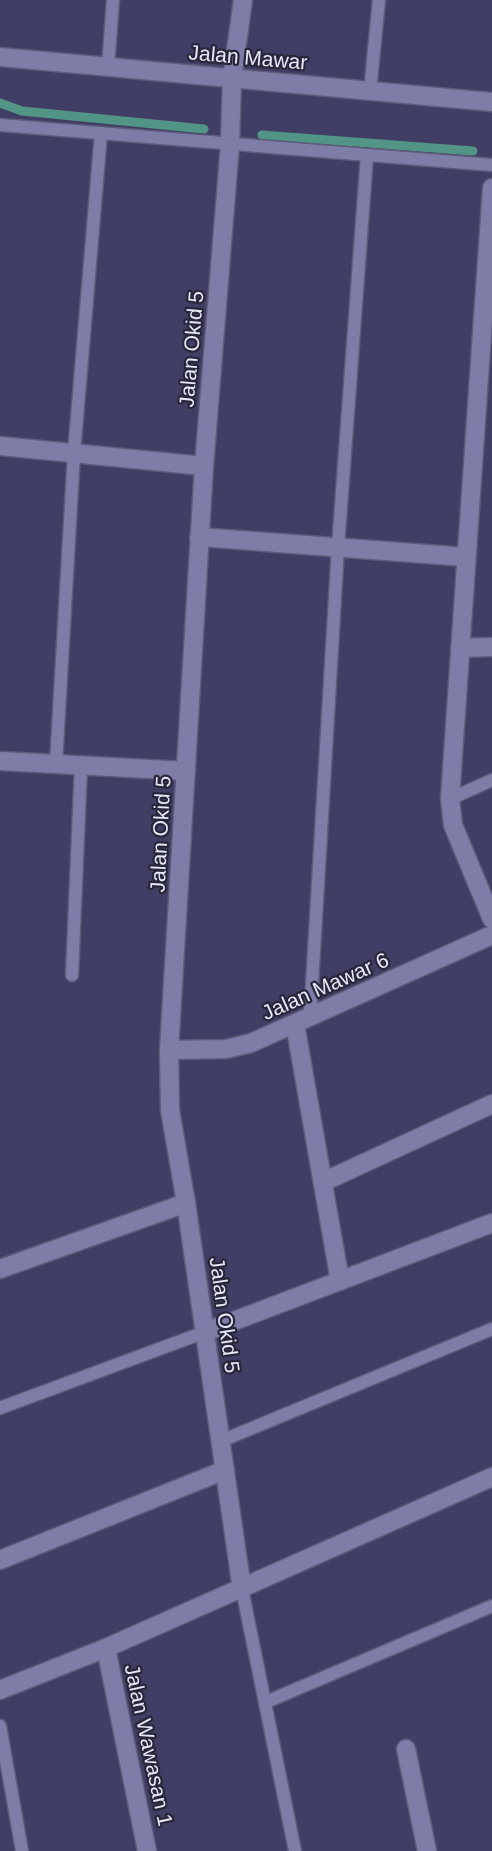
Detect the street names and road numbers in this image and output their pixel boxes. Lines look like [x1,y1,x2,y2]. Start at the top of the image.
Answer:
street label: Jalan Mawar [188,40,308,74]
street label: Jalan Okid 5 [174,290,208,408]
street label: Jalan Okid 5 [145,775,175,893]
street label: Jalan Mawar 6 [258,948,392,1024]
street label: Jalan Okid 5 [205,1256,245,1374]
street label: Jalan Wawasan 1 [121,1662,177,1828]

